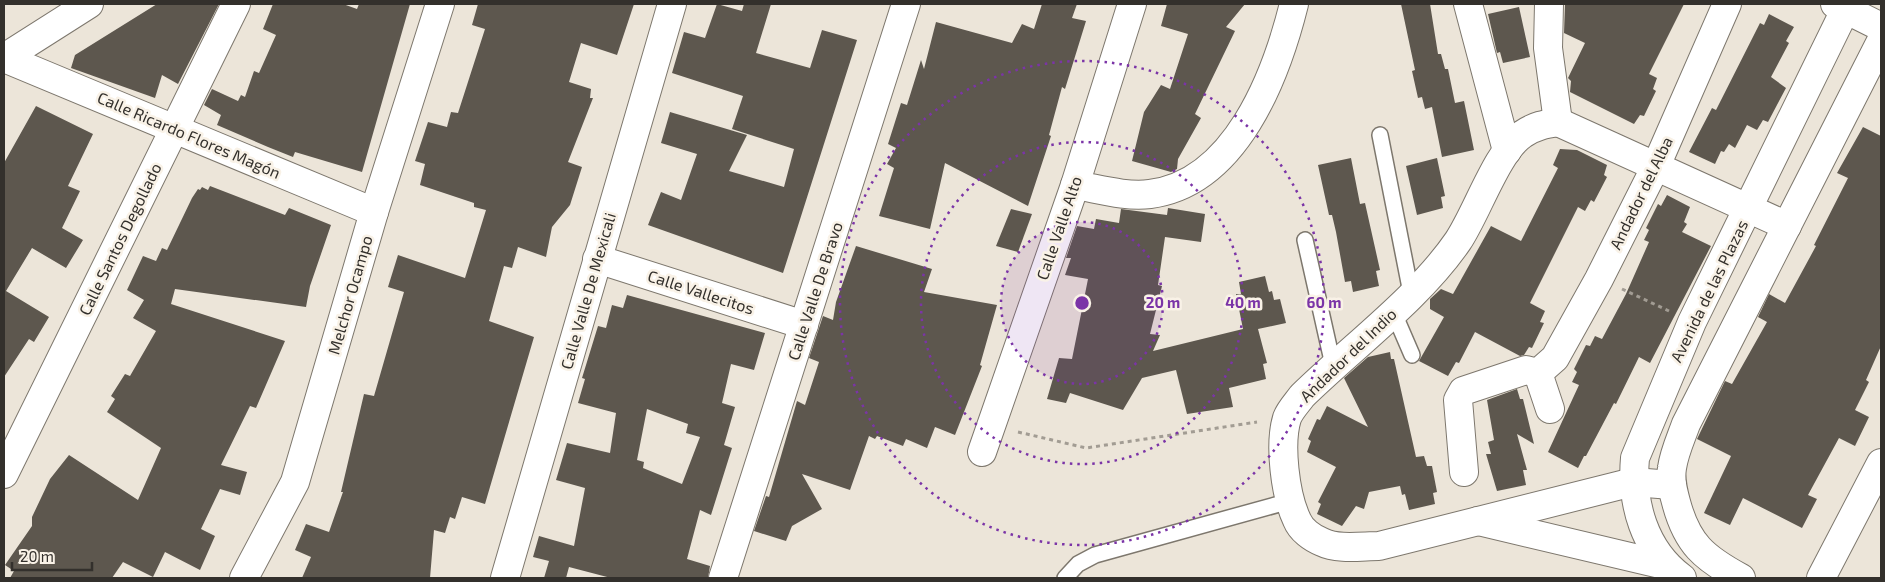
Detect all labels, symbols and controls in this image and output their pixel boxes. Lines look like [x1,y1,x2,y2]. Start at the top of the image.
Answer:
street label: Calle Ricardo Flores Magón [95,87,284,182]
street label: Andador del Alba [1605,133,1676,252]
street label: Calle Santos Degollado [74,159,165,318]
street label: Calle Valle Alto [1032,174,1085,282]
street label: Calle Valle De Mexicali [556,210,619,371]
street label: Avenida de las Plazas [1666,217,1751,365]
street label: Calle Valle De Bravo [783,219,846,362]
street label: Melchor Ocampo [323,233,376,357]
street label: Calle Vallecitos [646,265,757,318]
text: 20 m [1146,293,1180,311]
text: 40 m [1225,293,1261,311]
text: 60 m [1307,293,1341,311]
centre of rings [1073,294,1091,312]
street label: Andador del Indio [1296,304,1400,405]
scale bar [12,540,92,572]
text: 20 m [20,547,54,565]

